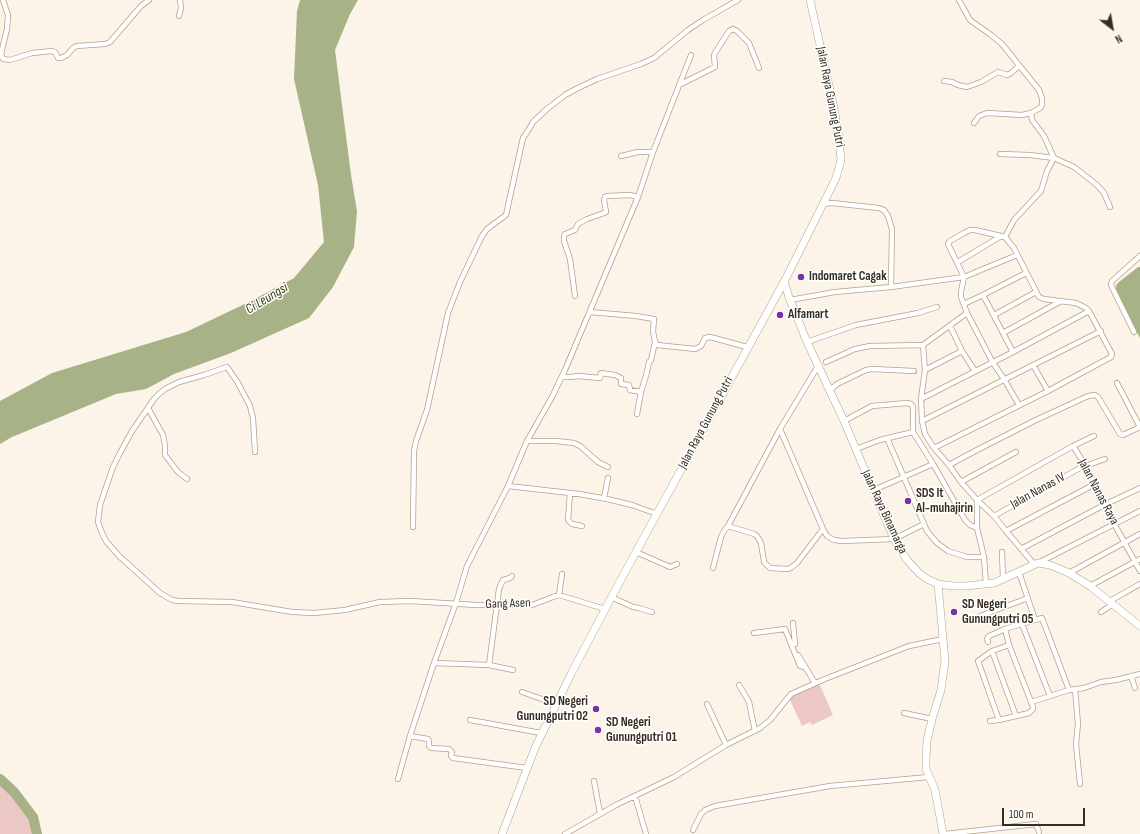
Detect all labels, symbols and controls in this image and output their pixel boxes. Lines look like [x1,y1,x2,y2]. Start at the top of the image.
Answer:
north arrow [1092,8,1132,48]
text: N [1113,32,1124,46]
street label: Jalan Raya Gunung Putri [813,45,847,149]
place label: Indomaret Cagak [809,269,887,285]
marker: Indomaret Cagak [796,272,806,282]
water label: Ci Leungsi [243,280,291,318]
place label: Alfamart [788,307,829,323]
marker: Alfamart [775,310,785,320]
street label: Jalan Raya Gunung Putri [675,374,737,472]
street label: Jalan Nanas Raya [1074,456,1122,528]
street label: Jalan Raya Binamarga [858,468,910,556]
street label: Jalan Nanas IV [1008,470,1068,512]
place label: SDS It Al-muhajirin [916,486,973,517]
marker: SDS It Al-muhajirin [903,496,913,506]
street label: Gang Asen [485,595,531,613]
place label: SD Negeri Gunungputri 05 [962,597,1033,628]
marker: SD Negeri Gunungputri 05 [949,607,959,617]
place label: SD Negeri Gunungputri 02 [517,694,588,725]
marker: SD Negeri Gunungputri 02 [591,704,601,714]
place label: SD Negeri Gunungputri 01 [606,715,677,746]
marker: SD Negeri Gunungputri 01 [593,725,603,735]
scale bar [1004,800,1087,826]
text: 100 m [1009,807,1034,822]

